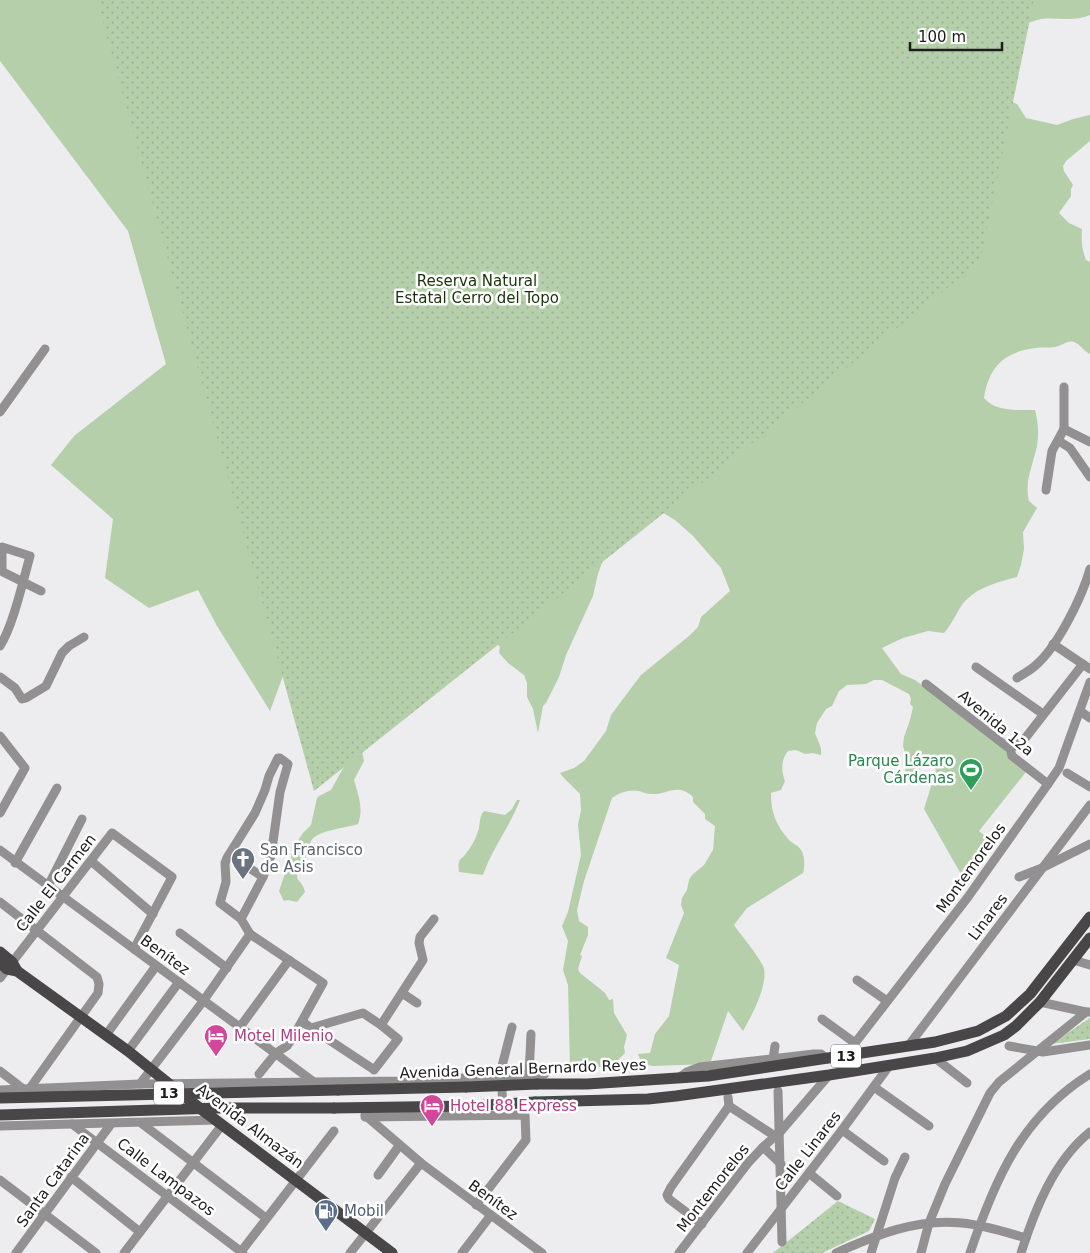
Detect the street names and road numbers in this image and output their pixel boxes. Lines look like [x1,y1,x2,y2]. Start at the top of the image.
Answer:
street label: Avenida 12a [955,686,1037,760]
street label: Montemorelos [932,819,1010,916]
street label: Calle El Carmen [12,830,100,936]
street label: Linares [965,890,1012,944]
street label: Benítez [137,931,193,979]
road number: 13 [831,1044,861,1068]
street label: Avenida General Bernardo Reyes [399,1056,647,1082]
street label: Avenida Almazán [193,1080,307,1172]
road number: 13 [154,1082,184,1104]
street label: Calle Linares [771,1107,845,1194]
street label: Santa Catarina [13,1129,93,1231]
street label: Calle Lampazos [114,1134,219,1220]
street label: Montemorelos [673,1140,753,1236]
street label: Benítez [465,1176,521,1224]

